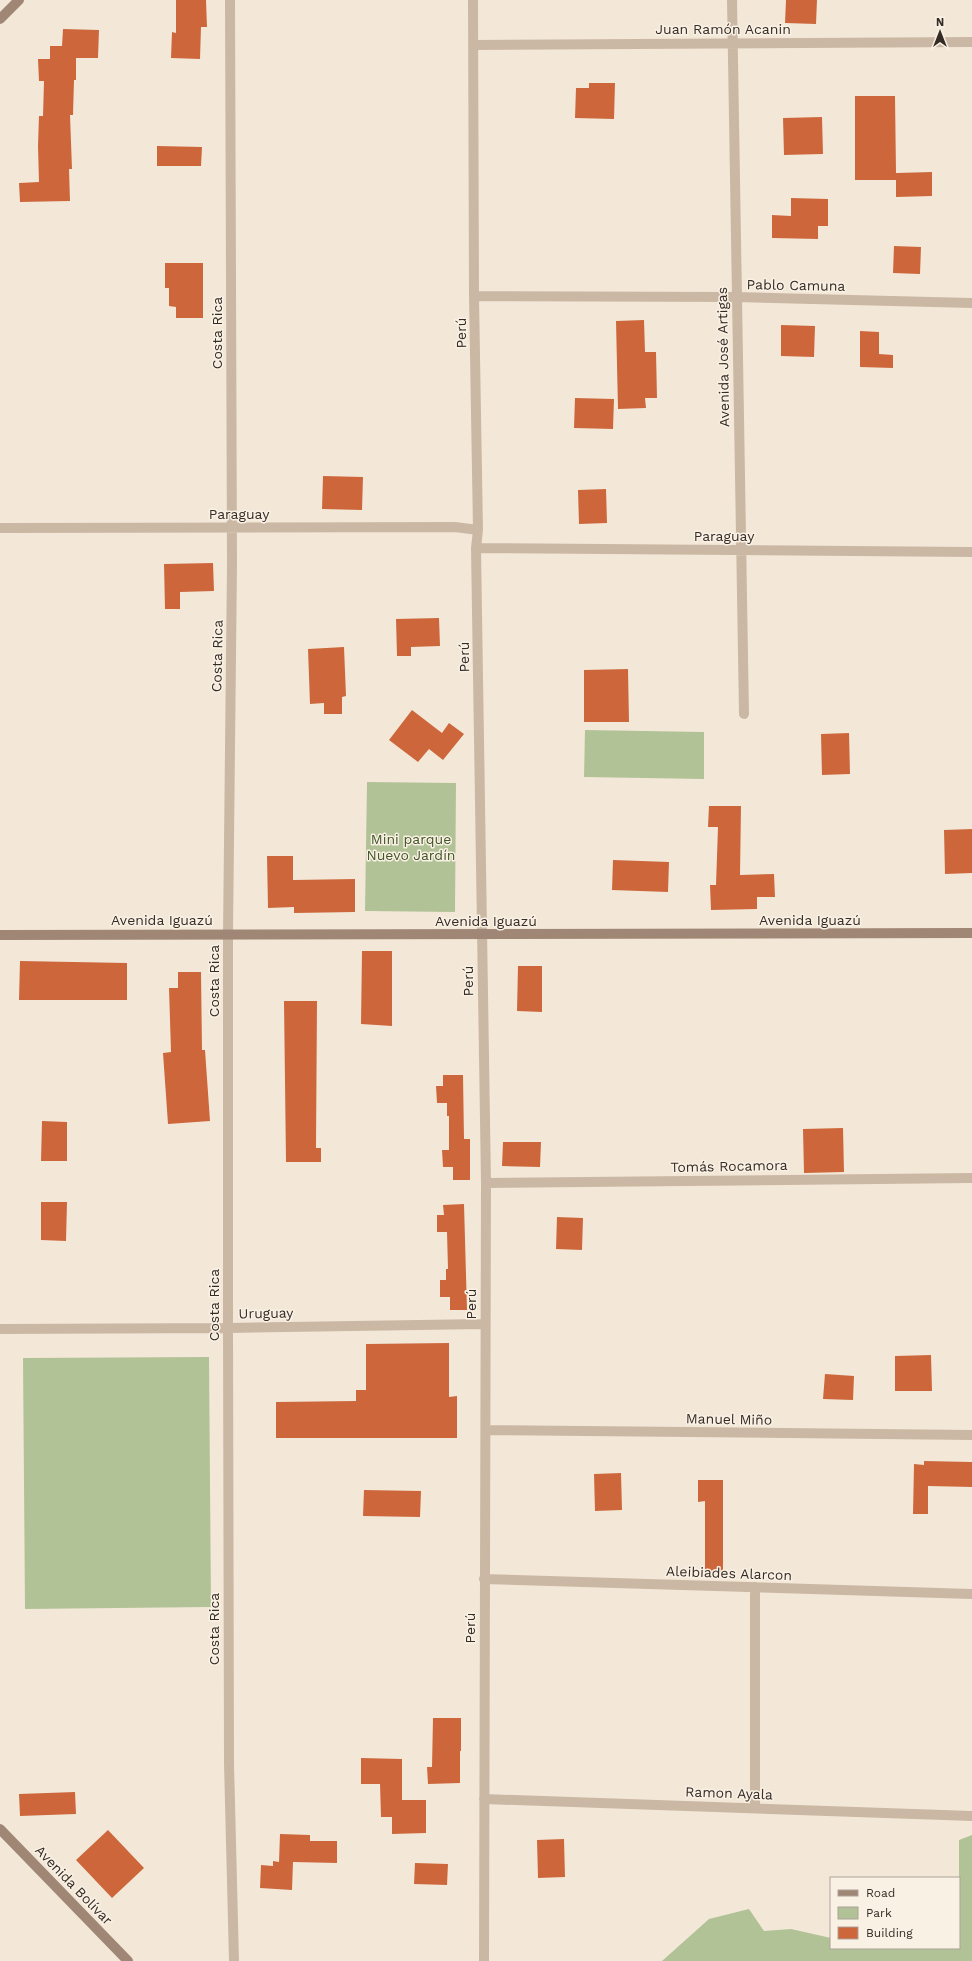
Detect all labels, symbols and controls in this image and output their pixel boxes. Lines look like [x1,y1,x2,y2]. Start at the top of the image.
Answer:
north arrow [920,12,960,52]
text: N [936,16,944,29]
street label: Juan Ramón Acanin [655,21,791,37]
street label: Pablo Camuna [746,276,846,294]
street label: Avenida José Artigas [714,287,732,427]
street label: Costa Rica [209,297,225,369]
street label: Perú [453,317,469,349]
street label: Paraguay [209,506,270,522]
street label: Paraguay [694,528,755,544]
street label: Costa Rica [208,620,226,692]
street label: Perú [456,641,472,673]
park label: Mini parque Nuevo Jardín [366,831,456,863]
street label: Avenida Iguazú [111,912,213,928]
street label: Avenida Iguazú [759,912,861,928]
street label: Avenida Iguazú [435,913,537,929]
street label: Costa Rica [206,945,222,1017]
street label: Perú [460,965,476,997]
street label: Tomás Rocamora [670,1157,788,1175]
street label: Costa Rica [206,1269,222,1341]
street label: Perú [463,1289,479,1319]
street label: Uruguay [238,1305,294,1321]
street label: Manuel Miño [686,1410,772,1428]
street label: Aleibiades Alarcon [666,1563,792,1583]
street label: Costa Rica [206,1593,222,1665]
street label: Perú [462,1613,478,1643]
street label: Ramon Ayala [685,1783,773,1803]
street label: Avenida Bolívar [32,1842,116,1928]
legend [830,1877,960,1949]
text: Road [866,1886,895,1900]
text: Park [866,1906,892,1920]
text: Building [866,1926,913,1940]

